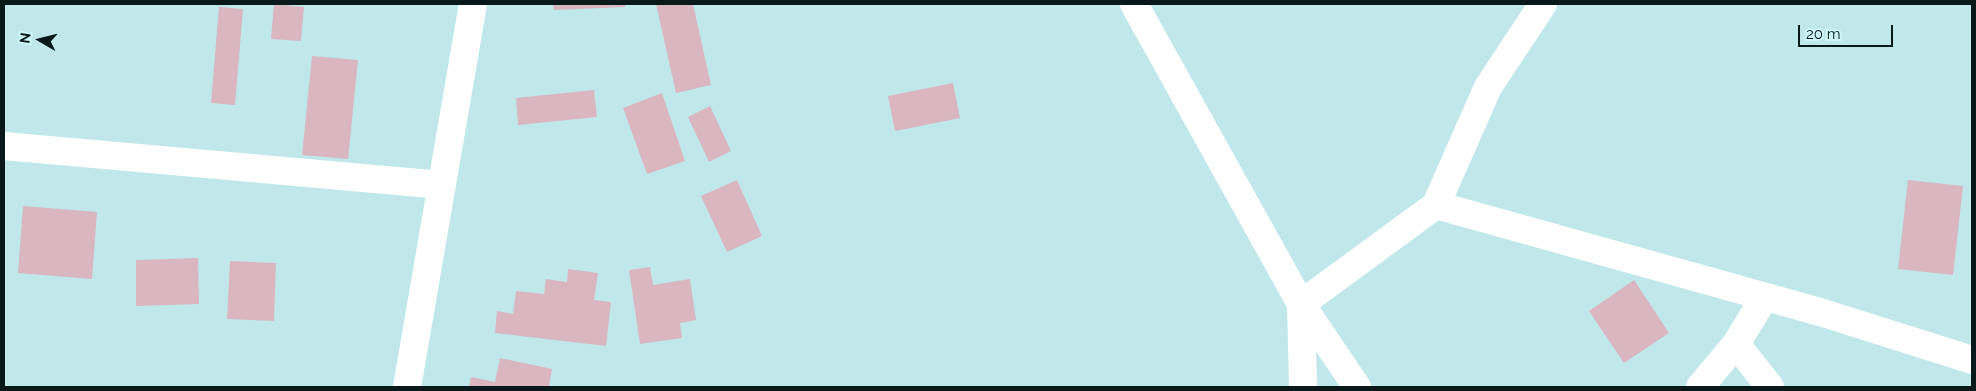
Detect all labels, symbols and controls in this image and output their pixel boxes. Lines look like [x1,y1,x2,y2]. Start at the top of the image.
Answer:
north arrow [15,15,65,65]
scale bar [1801,15,1896,47]
text: 20 m [1806,25,1841,43]
text: N [16,32,34,44]

